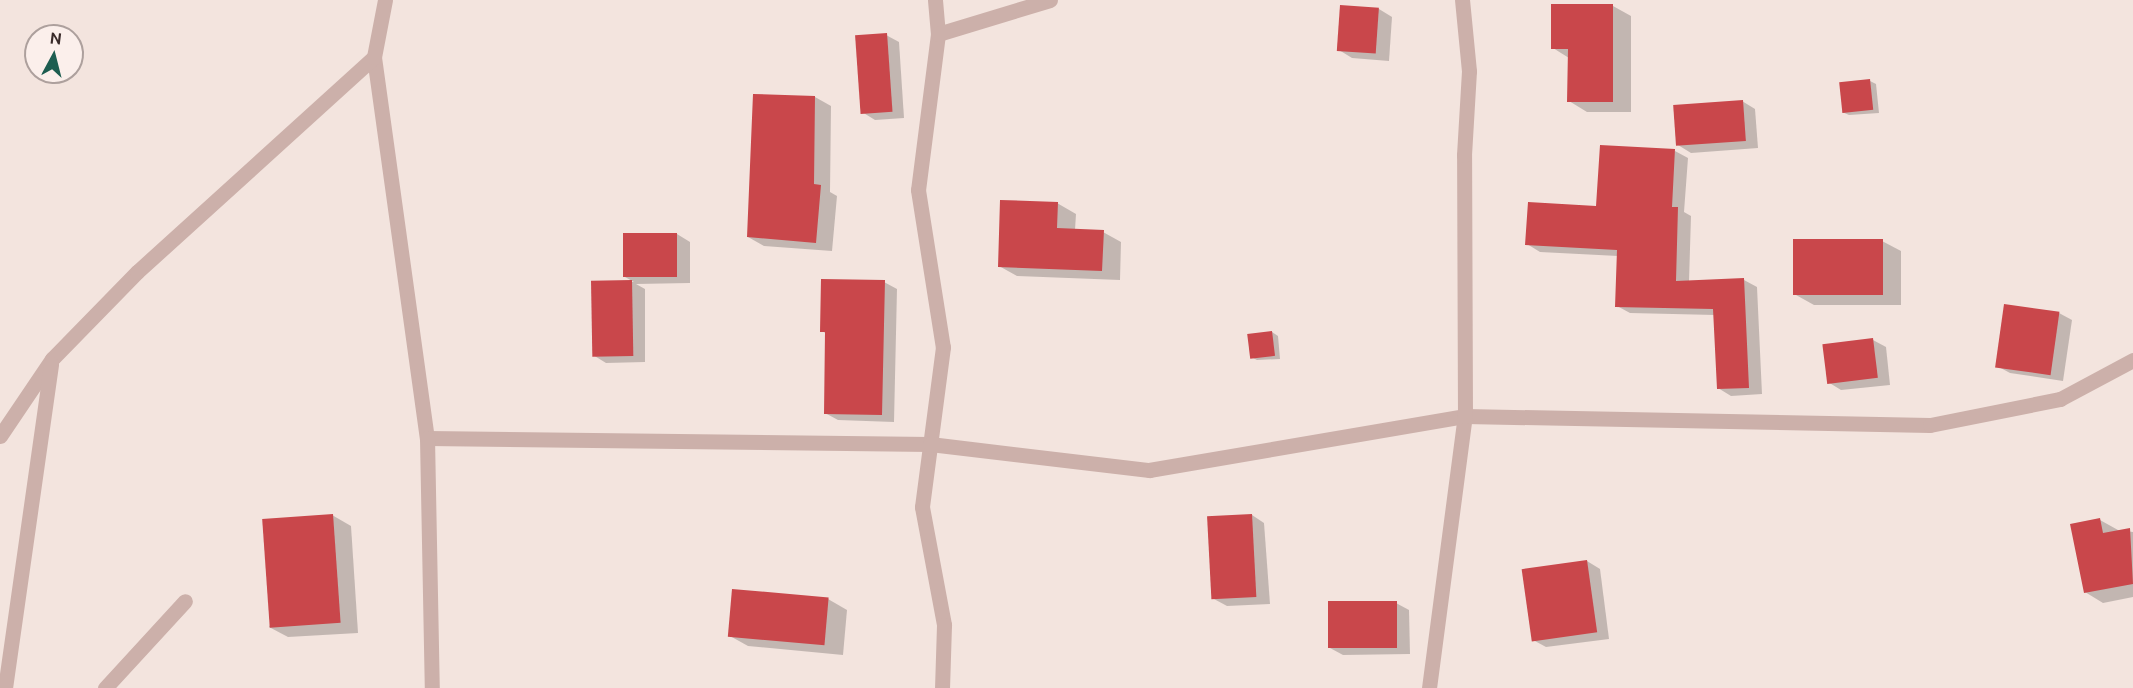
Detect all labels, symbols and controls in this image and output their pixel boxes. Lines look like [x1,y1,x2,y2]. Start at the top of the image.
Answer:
north arrow [24,24,84,84]
text: N [49,28,63,48]

